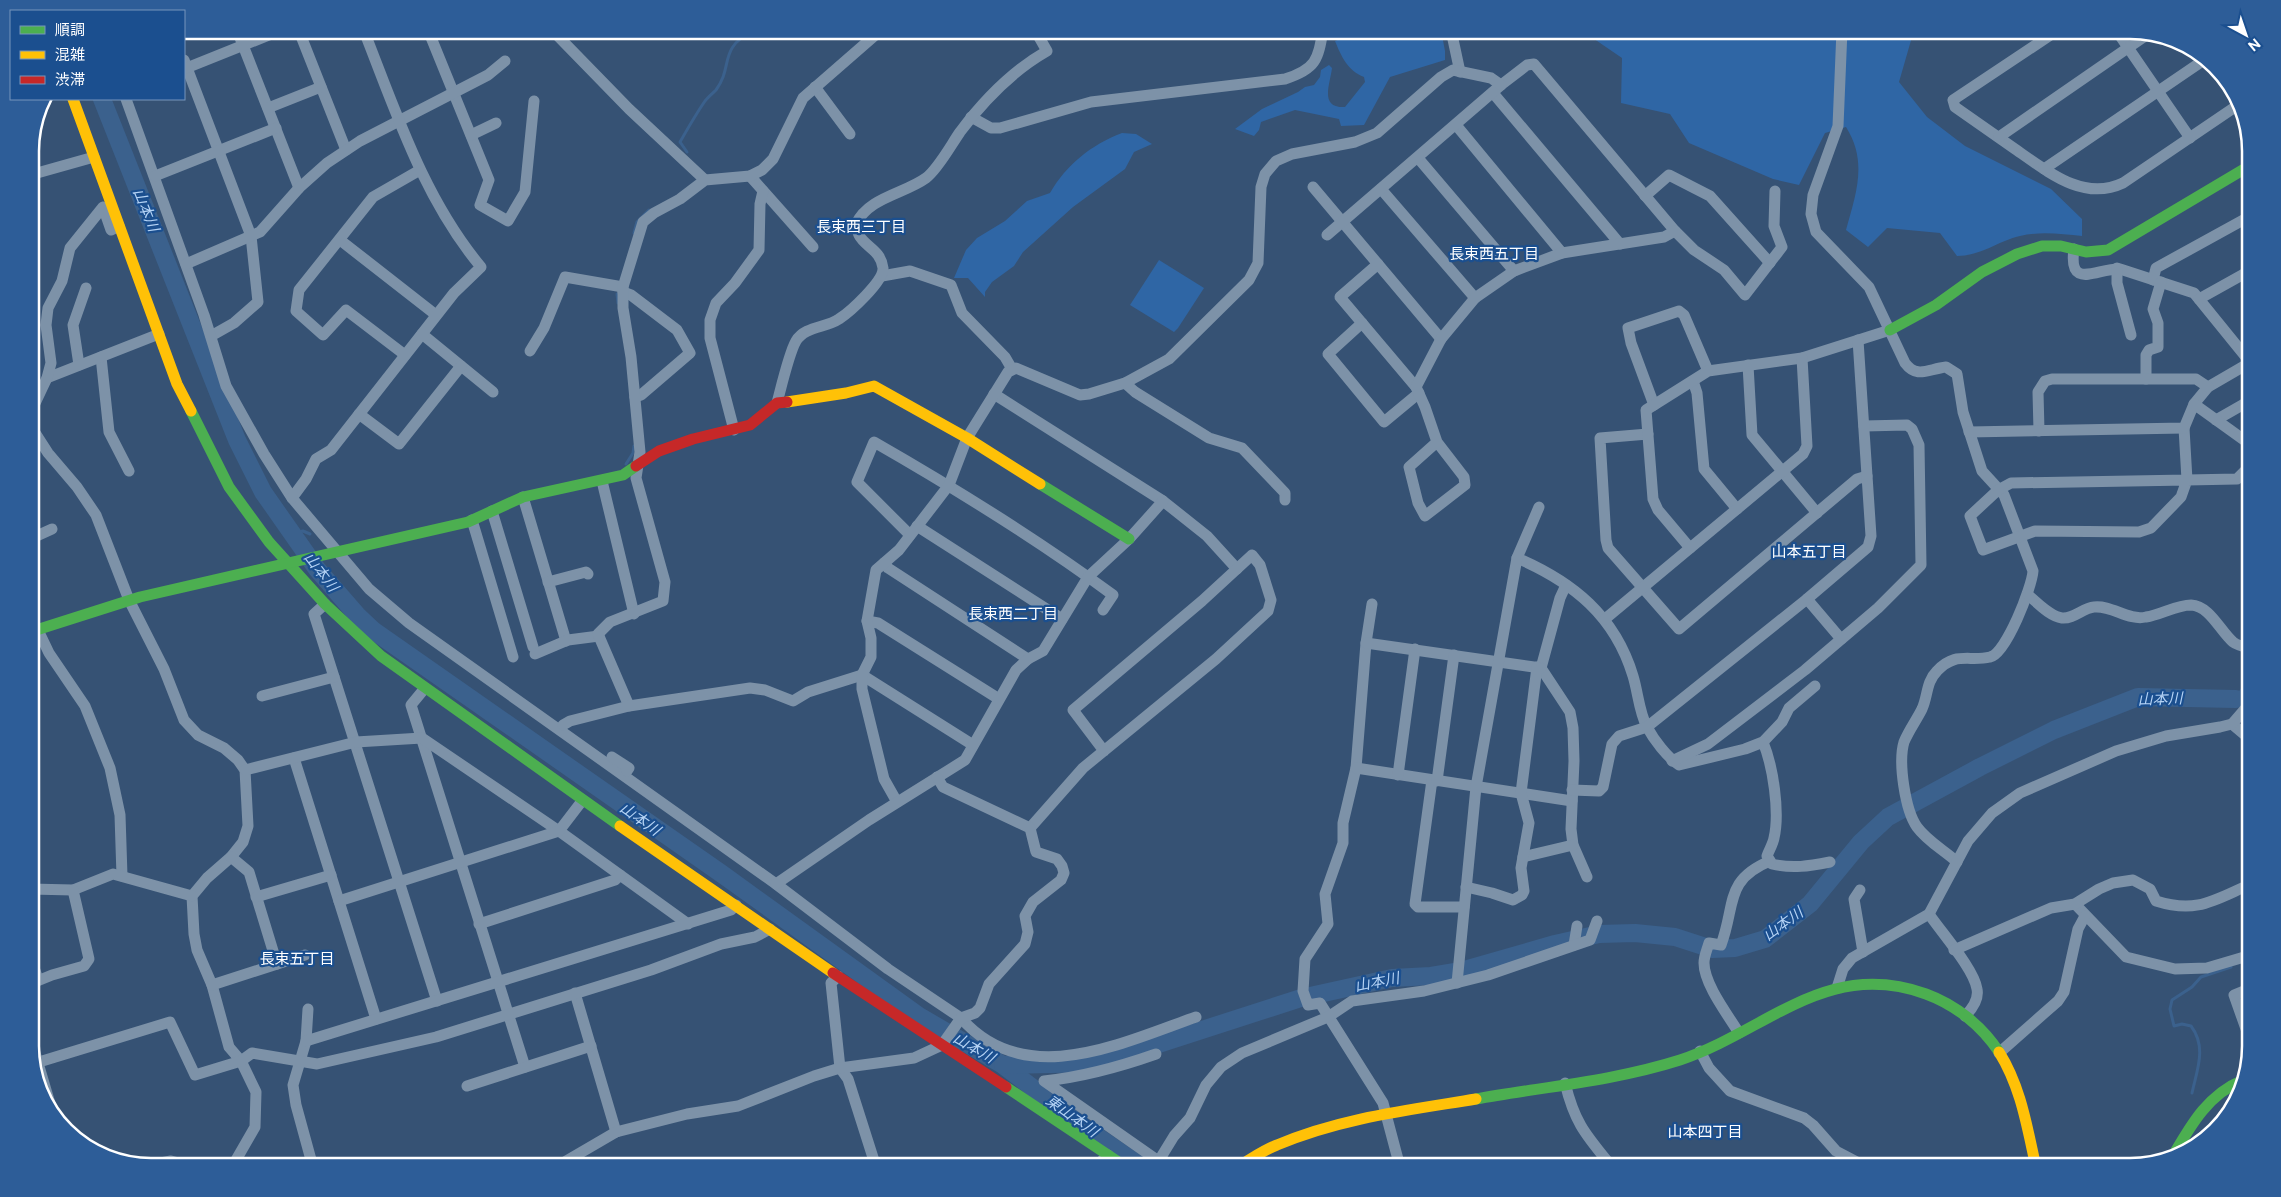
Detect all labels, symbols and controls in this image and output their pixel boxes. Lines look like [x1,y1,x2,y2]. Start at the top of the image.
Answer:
legend [10,10,185,100]
north arrow [2221,10,2271,60]
text: 順調 [55,21,85,38]
text: N [2245,35,2264,55]
text: 混雑 [55,46,85,63]
text: 渋滞 [55,71,85,88]
water label: 山本川 [130,186,164,236]
district label: 長束西三丁目 [816,218,906,235]
district label: 長束西五丁目 [1449,245,1539,262]
district label: 山本五丁目 [1771,543,1847,560]
water label: 山本川 [301,549,343,596]
district label: 長束西二丁目 [968,605,1058,622]
water label: 山本川 [2137,689,2185,708]
water label: 山本川 [617,799,665,840]
water label: 山本川 [1760,902,1808,944]
district label: 長束五丁目 [259,950,335,967]
water label: 山本川 [1353,968,1403,994]
water label: 山本川 [951,1029,1000,1067]
water label: 東山本川 [1043,1091,1103,1141]
district label: 山本四丁目 [1667,1123,1743,1140]

